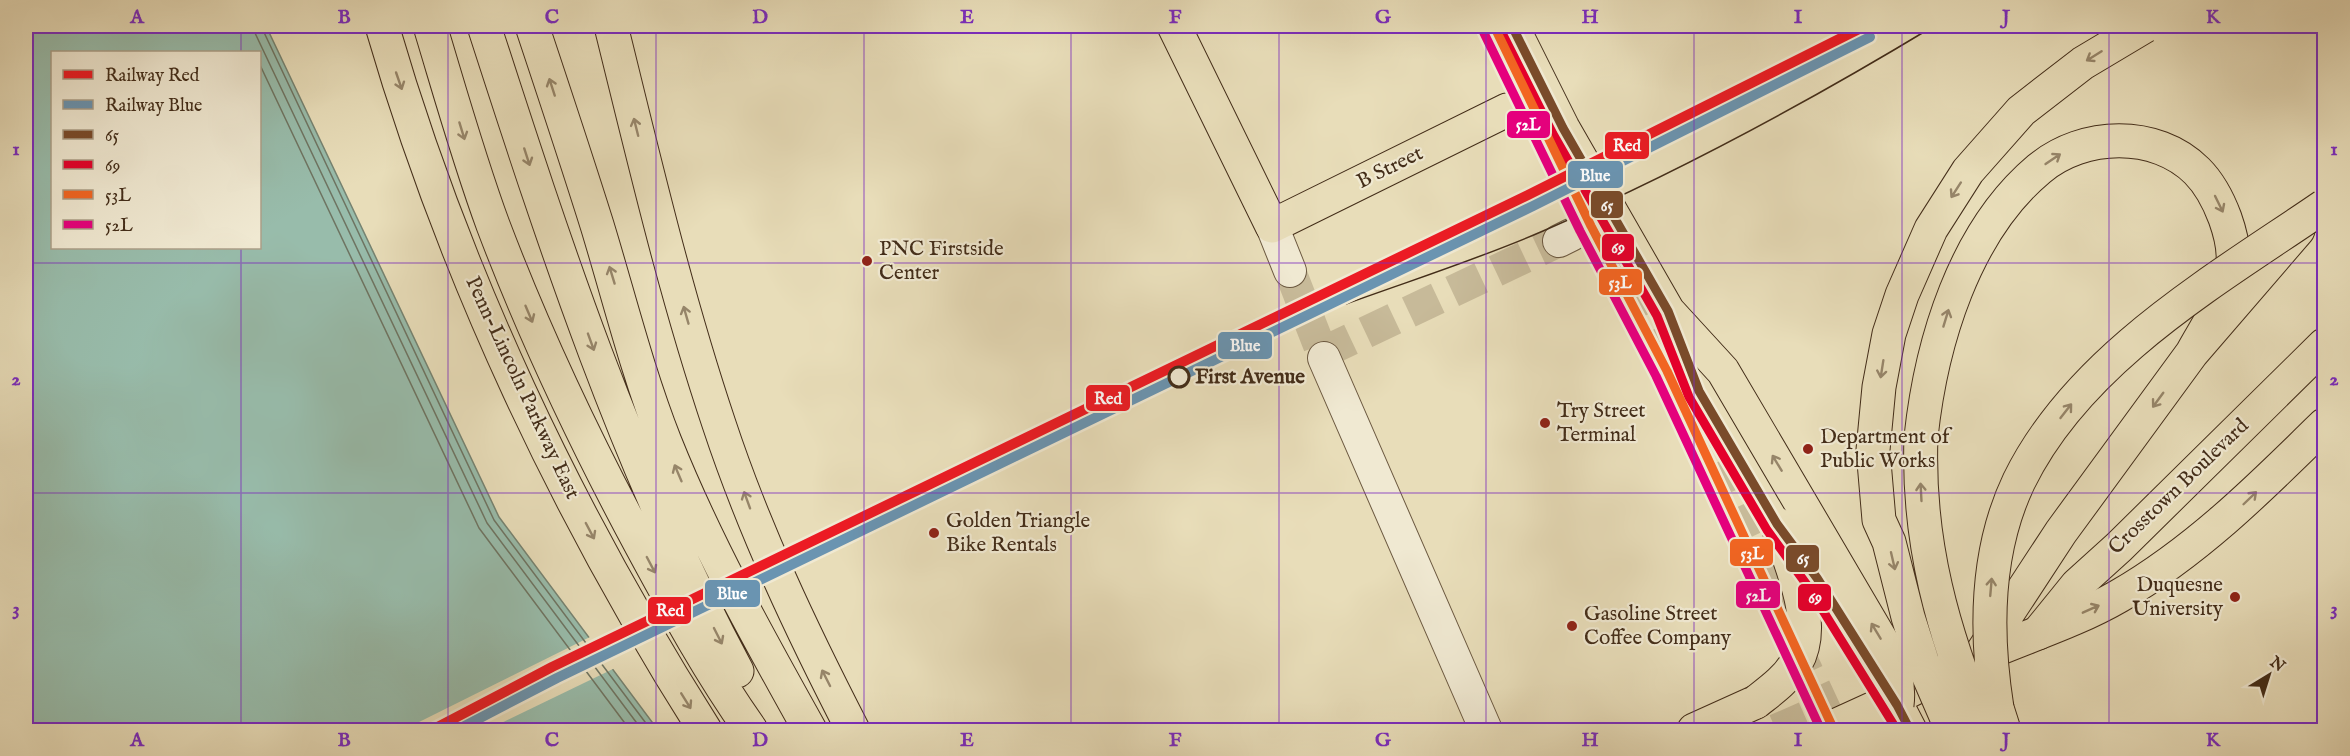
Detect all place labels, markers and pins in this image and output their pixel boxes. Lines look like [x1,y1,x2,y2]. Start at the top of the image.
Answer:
place label: PNC Firstside Center [879,236,1004,287]
marker: PNC Firstside Center [860,254,874,268]
place label: First Avenue [1195,364,1305,391]
marker: First Avenue [1168,366,1190,388]
place label: Try Street Terminal [1557,398,1646,449]
marker: Try Street Terminal [1538,416,1552,430]
place label: Department of Public Works [1820,424,1953,475]
marker: Department of Public Works [1801,442,1815,456]
place label: Golden Triangle Bike Rentals [946,508,1091,559]
marker: Golden Triangle Bike Rentals [927,526,941,540]
place label: Duquesne University [2132,572,2224,623]
marker: Duquesne University [2228,590,2242,604]
place label: Gasoline Street Coffee Company [1584,601,1732,652]
marker: Gasoline Street Coffee Company [1565,619,1579,633]

